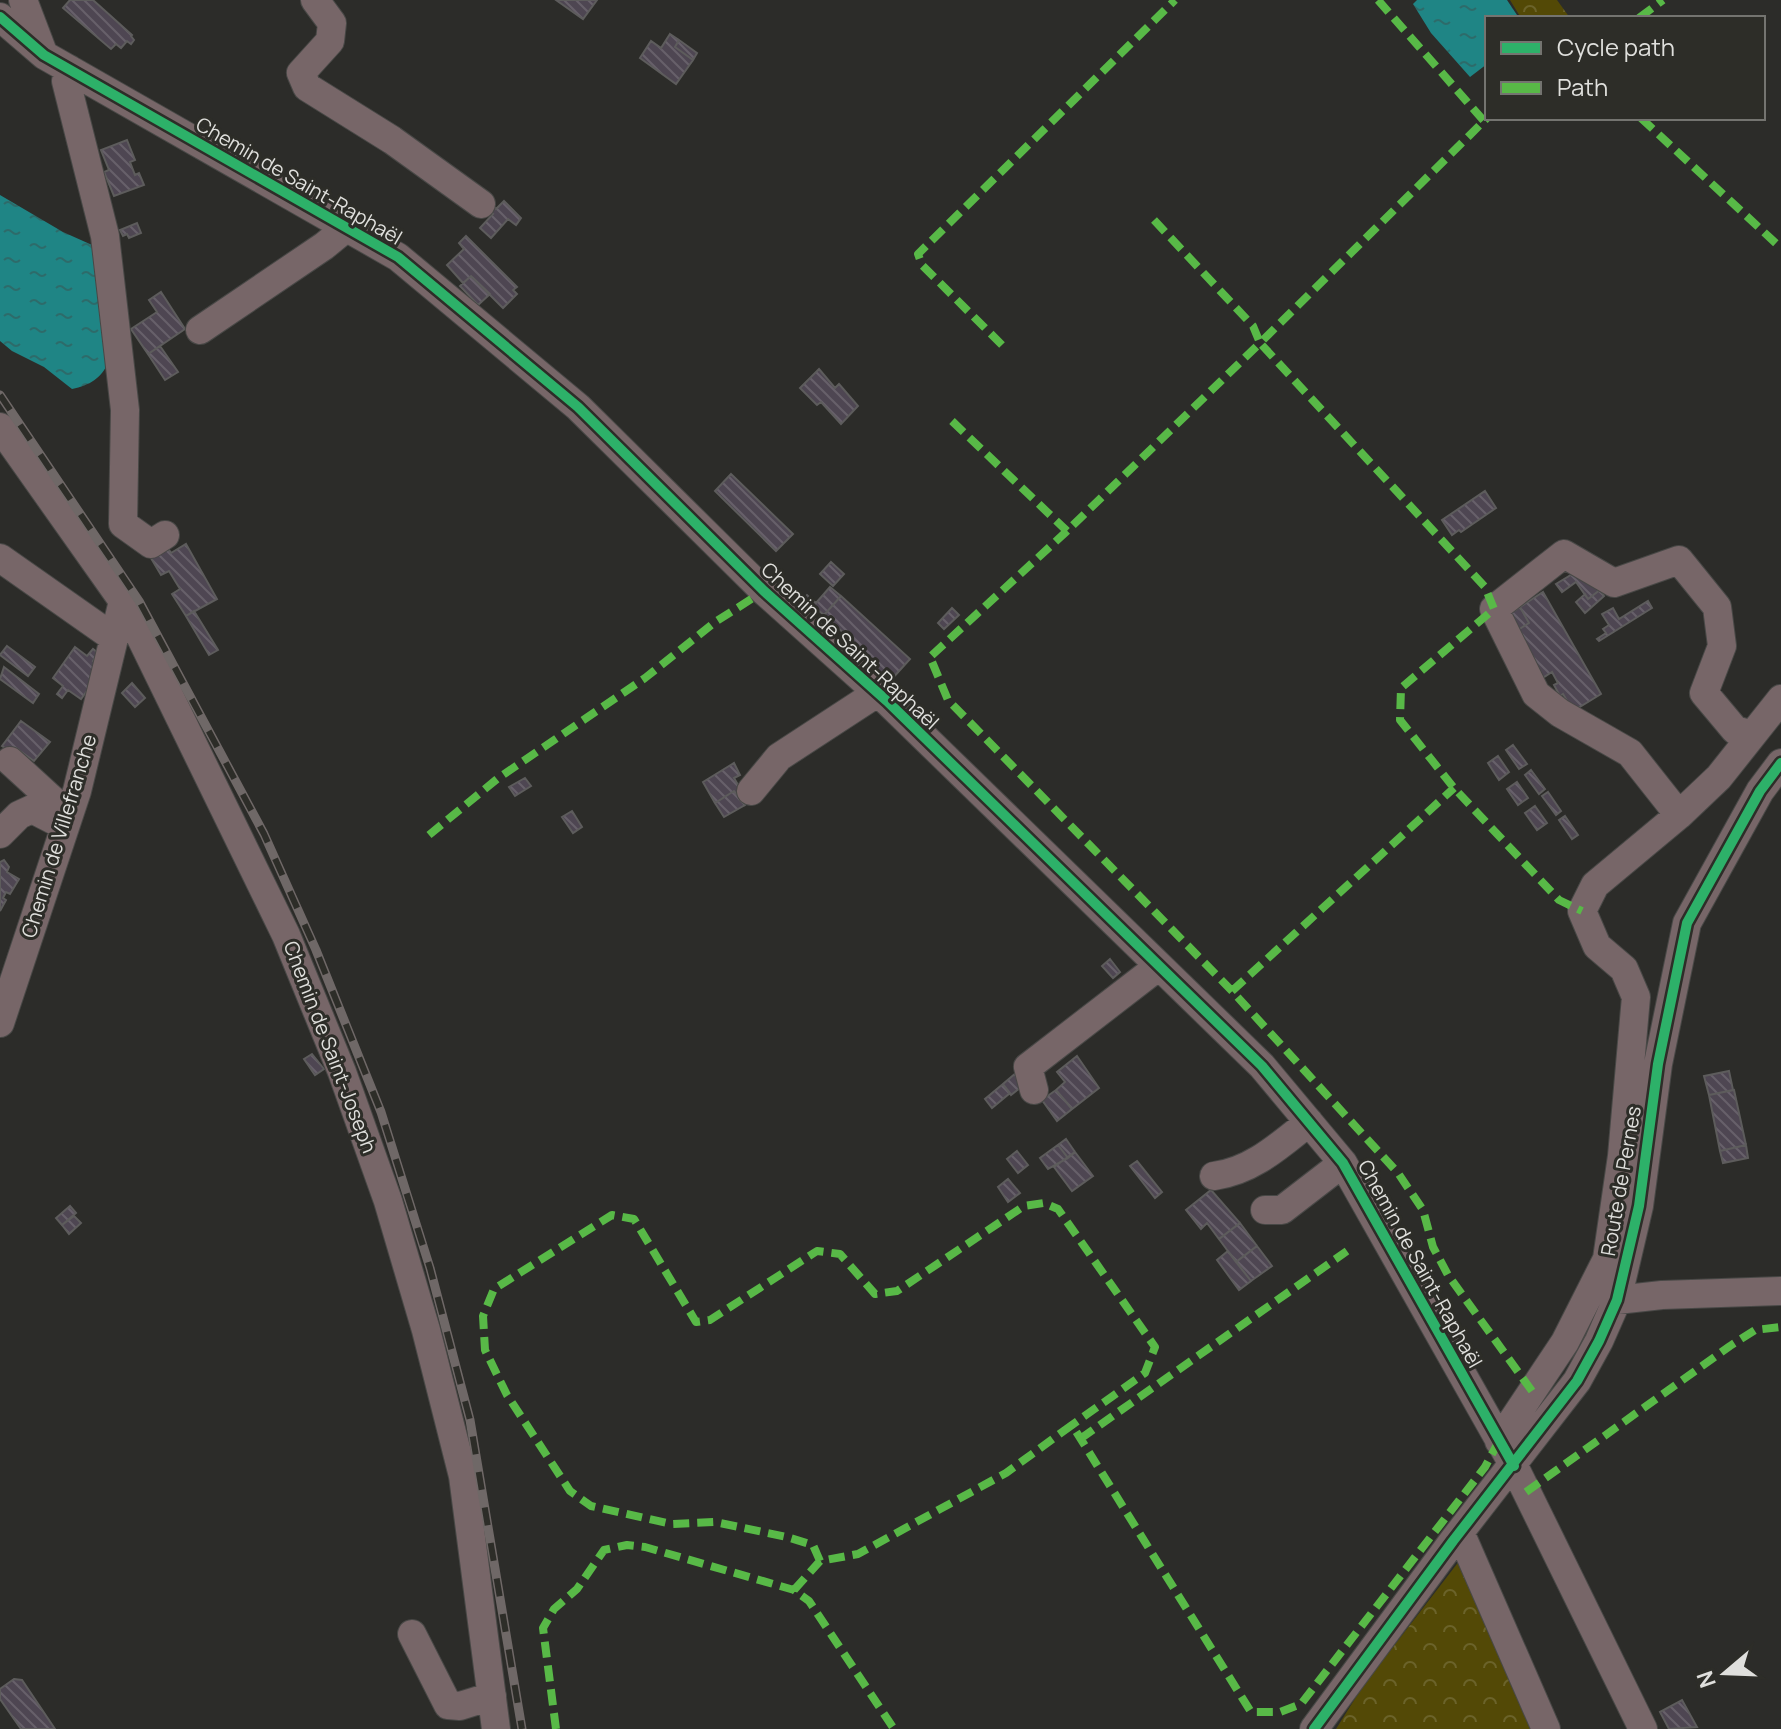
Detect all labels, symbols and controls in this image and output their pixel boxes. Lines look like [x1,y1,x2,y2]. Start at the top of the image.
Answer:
legend [1485,16,1765,120]
text: Cycle path [1557,30,1675,63]
text: Path [1557,70,1608,103]
street label: Chemin de Saint-Raphaël [191,110,407,251]
street label: Chemin de Saint-Raphaël [756,556,945,735]
street label: Chemin de Villefranche [15,731,102,941]
street label: Chemin de Saint-Joseph [278,937,383,1157]
street label: Route de Pernes [1594,1104,1647,1258]
street label: Chemin de Saint-Raphaël [1352,1155,1489,1373]
north arrow [1685,1633,1765,1713]
text: N [1689,1667,1723,1692]

